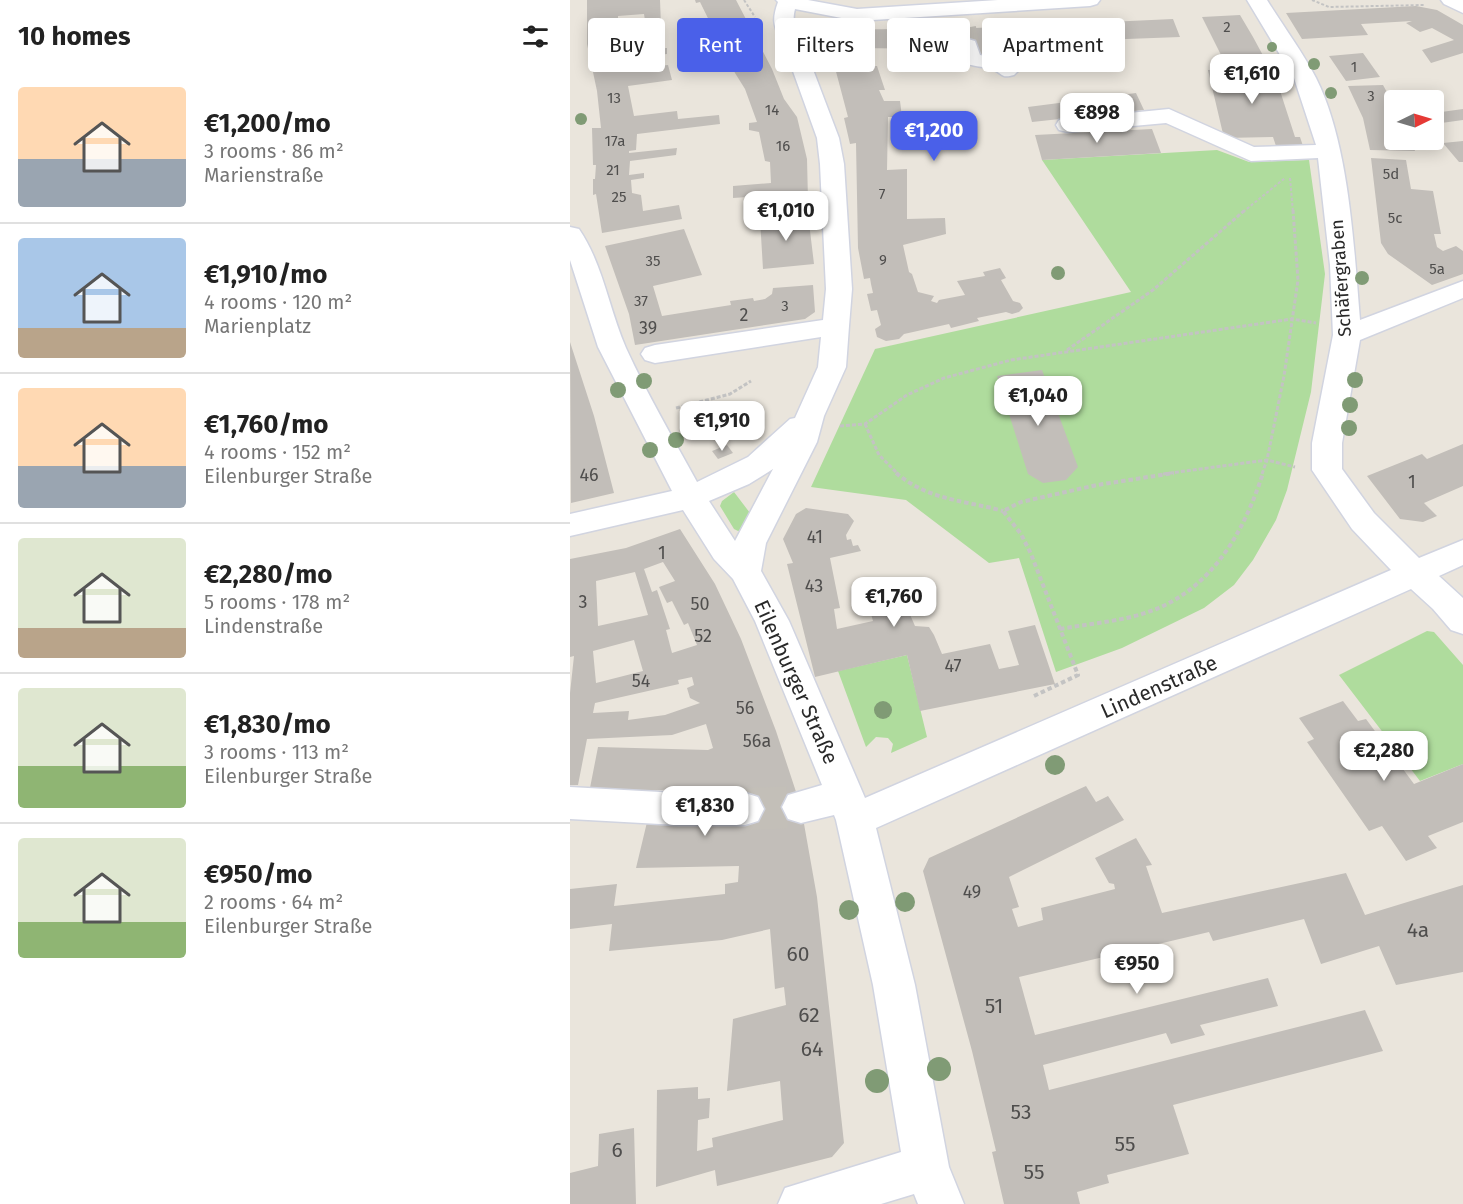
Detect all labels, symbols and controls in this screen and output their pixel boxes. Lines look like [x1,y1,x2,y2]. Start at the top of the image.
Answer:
chip: Buy [588,18,665,72]
chip: Rent [677,18,763,72]
chip: Filters [775,18,875,72]
chip: New [887,18,970,72]
chip: Apartment [982,18,1125,72]
house number: 2 [1223,18,1231,36]
icon: filters [519,20,552,53]
text: 10 homes [18,21,131,52]
pin: €1,610 [1203,54,1301,105]
house number: 1 [1351,58,1357,76]
text: €1,610 [1224,61,1280,85]
house number: 3 [1367,87,1375,105]
house number: 13 [607,89,621,107]
north arrow [1384,90,1444,150]
map controls [1384,90,1444,150]
pin: €898 [1061,93,1133,144]
text: €898 [1074,100,1120,124]
house number: 14 [765,101,779,119]
text: €1,200/mo [204,108,331,139]
icon: home [66,111,138,183]
pin: €1,200 [885,111,983,162]
text: €1,200 [904,118,964,142]
house number: 17a [605,132,625,150]
house number: 16 [776,137,790,155]
text: 3 rooms · 86 m² [204,139,344,163]
house number: 21 [606,161,620,179]
text: Marienstraße [204,163,324,187]
house number: 5d [1383,165,1399,183]
house number: 7 [879,185,886,203]
house number: 25 [612,188,626,206]
pin: €1,010 [737,191,835,242]
text: €1,010 [757,198,815,222]
house number: 5c [1388,209,1402,227]
street label: Schäfergraben [1326,219,1356,337]
house number: 9 [879,251,887,269]
house number: 35 [645,252,661,270]
text: €1,910/mo [204,259,328,290]
house number: 5a [1429,260,1445,278]
icon: home [66,262,138,334]
text: 4 rooms · 120 m² [204,290,352,314]
house number: 37 [634,292,648,310]
house number: 3 [781,297,789,315]
house number: 2 [740,304,749,326]
text: Marienplatz [204,314,311,338]
house number: 39 [639,317,657,339]
pin: €1,040 [989,376,1087,427]
text: €1,040 [1008,383,1068,407]
pin: €1,910 [673,401,771,452]
text: €1,910 [694,408,750,432]
text: €1,760/mo [204,409,328,440]
icon: home [66,412,138,484]
text: 4 rooms · 152 m² [204,440,351,464]
text: Eilenburger Straße [204,464,372,488]
house number: 46 [579,464,599,486]
house number: 1 [1408,471,1416,493]
house number: 41 [807,526,823,548]
house number: 1 [658,542,666,564]
text: €2,280/mo [204,559,332,590]
icon: home [66,562,138,634]
house number: 43 [805,575,823,597]
pin: €1,760 [845,577,943,628]
text: €1,760 [865,584,923,608]
text: 5 rooms · 178 m² [204,590,350,614]
house number: 3 [579,591,587,613]
house number: 50 [690,593,710,615]
street label: Eilenburger Straße [748,596,844,768]
text: Lindenstraße [204,614,323,638]
house number: 52 [694,625,712,647]
street label: Lindenstraße [1097,650,1221,724]
house number: 47 [944,655,962,677]
house number: 54 [632,670,651,692]
house number: 56 [736,697,754,719]
text: €1,830/mo [204,709,331,740]
icon: home [66,712,138,784]
house number: 56a [743,730,771,752]
pin: €2,280 [1335,731,1433,782]
text: €2,280 [1354,738,1414,762]
text: 3 rooms · 113 m² [204,740,349,764]
text: Eilenburger Straße [204,764,372,788]
pin: €1,830 [656,786,754,837]
text: €1,830 [675,793,735,817]
text: €950/mo [204,859,313,890]
icon: home [66,862,138,934]
house number: 49 [963,881,981,903]
text: 2 rooms · 64 m² [204,890,343,914]
text: Eilenburger Straße [204,914,372,938]
house number: 4a [1407,917,1429,943]
house number: 60 [787,941,809,967]
pin: €950 [1101,944,1173,995]
text: €950 [1114,951,1160,975]
house number: 51 [985,993,1003,1019]
house number: 62 [798,1002,820,1028]
house number: 64 [801,1036,823,1062]
house number: 53 [1011,1099,1031,1125]
house number: 55 [1115,1131,1135,1157]
house number: 6 [611,1137,623,1163]
house number: 55 [1024,1159,1044,1185]

